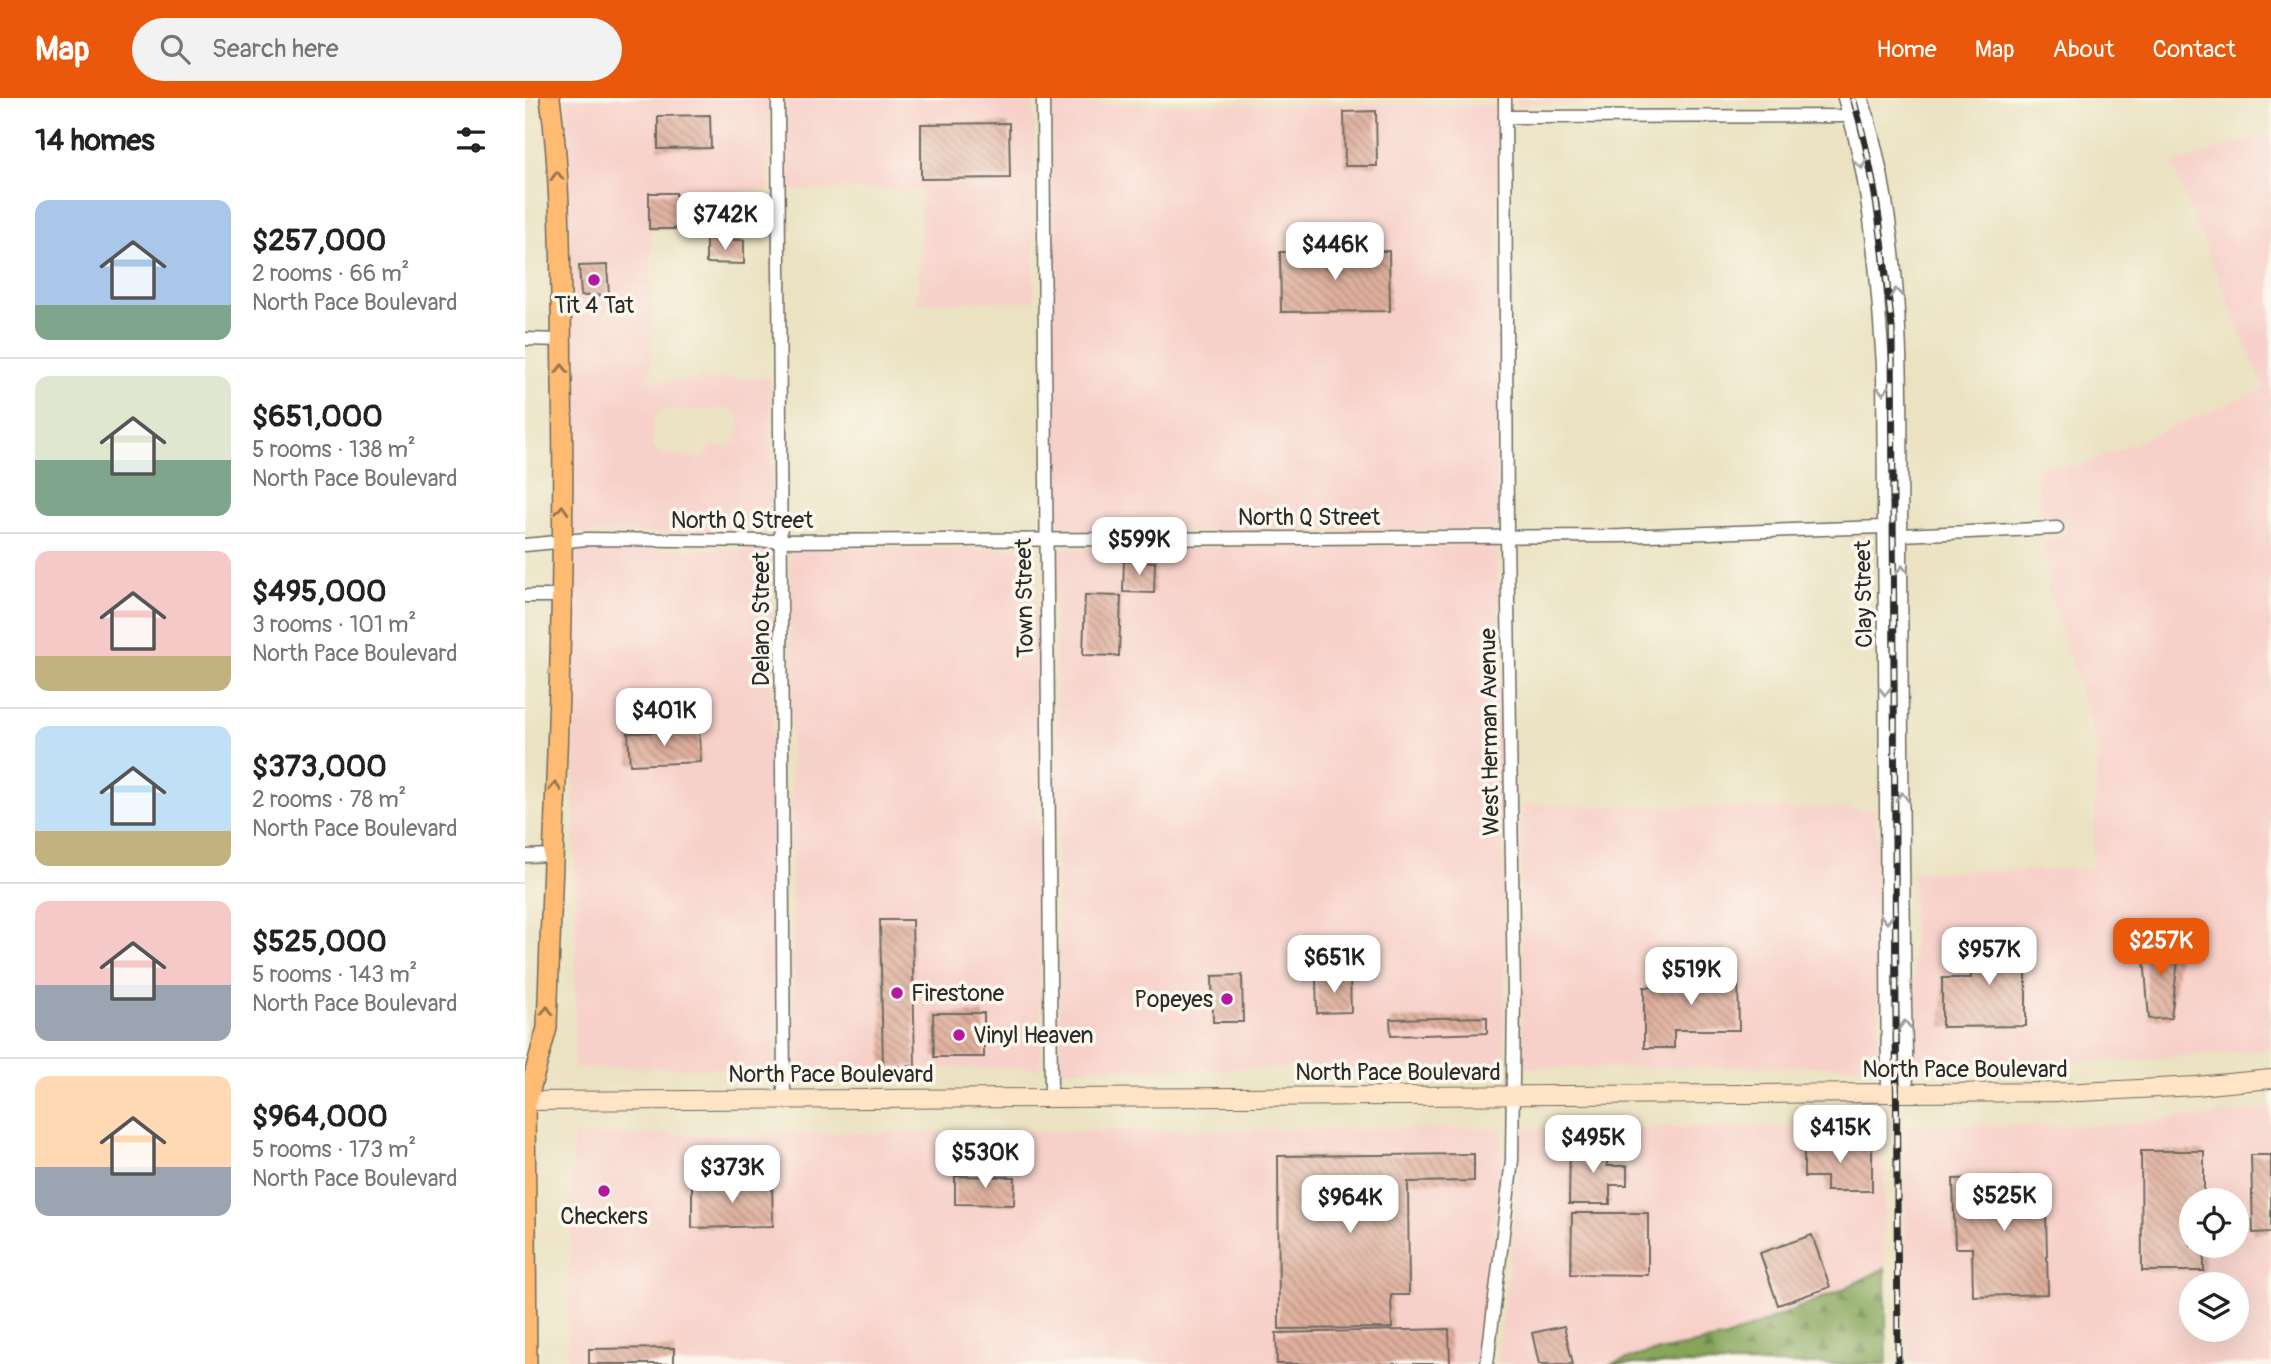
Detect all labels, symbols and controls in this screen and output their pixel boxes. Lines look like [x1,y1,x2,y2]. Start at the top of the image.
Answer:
search box [132,18,622,81]
text: Map [35,29,90,70]
icon: search [156,30,194,68]
text: Search here [212,33,339,65]
text: Home [1876,35,1937,64]
text: Map [1975,35,2015,64]
text: About [2053,35,2115,64]
text: Contact [2153,35,2236,64]
icon: filters [452,121,490,159]
text: 14 homes [35,122,155,159]
one-way arrow [1852,158,1867,170]
one-way arrow [550,170,565,181]
pin: $742K [676,192,774,252]
text: $742K [693,200,757,229]
text: $257,000 [252,222,386,259]
pin: $446K [1286,222,1384,282]
icon: home [91,228,175,312]
text: $446K [1302,230,1368,259]
text: 2 rooms · 66 m² [252,259,409,288]
marker: Tit 4 Tat [586,272,602,288]
text: North Pace Boulevard [252,288,457,317]
one-way arrow [1889,288,1904,299]
place label: Tit 4 Tat [554,291,635,320]
one-way arrow [554,364,570,374]
one-way arrow [1875,385,1891,396]
text: $651,000 [252,398,383,435]
icon: home [91,404,175,488]
text: 5 rooms · 138 m² [252,435,416,464]
text: North Pace Boulevard [252,464,457,493]
street label: North Q Street [1238,503,1381,532]
one-way arrow [555,505,570,516]
street label: North Q Street [671,506,814,535]
pin: $599K [1090,518,1188,577]
text: $599K [1108,525,1170,554]
street label: Town Street [1009,537,1040,658]
street label: Clay Street [1848,539,1879,648]
street label: Delano Street [747,551,776,686]
one-way arrow [1894,564,1909,575]
text: $495,000 [252,573,386,610]
icon: home [91,579,175,663]
text: 3 rooms · 101 m² [252,610,416,639]
street label: West Herman Avenue [1473,627,1506,836]
text: North Pace Boulevard [252,639,457,668]
one-way arrow [1877,686,1893,697]
pin: $401K [615,688,713,748]
text: $401K [632,696,696,725]
text: $373,000 [252,748,387,785]
icon: home [91,754,175,838]
one-way arrow [547,781,562,792]
text: 2 rooms · 78 m² [252,785,406,814]
one-way arrow [1894,791,1910,802]
text: North Pace Boulevard [252,814,457,843]
one-way arrow [1879,914,1895,924]
pin: $257K [2112,918,2210,978]
text: $525,000 [252,923,387,960]
text: $257K [2129,926,2193,955]
pin: $957K [1940,928,2038,987]
icon: home [91,929,175,1013]
text: $957K [1958,935,2020,964]
pin: $651K [1285,936,1383,995]
text: $651K [1303,943,1365,972]
pin: $519K [1642,948,1740,1007]
text: $519K [1661,955,1721,984]
text: 5 rooms · 143 m² [252,960,417,989]
place label: Firestone [911,979,1005,1008]
marker: Firestone [889,985,905,1001]
place label: Popeyes [1134,985,1213,1014]
text: North Pace Boulevard [252,989,457,1018]
marker: Popeyes [1219,991,1235,1007]
one-way arrow [540,1005,555,1016]
one-way arrow [1897,1019,1913,1029]
place label: Vinyl Heaven [973,1021,1093,1050]
marker: Vinyl Heaven [951,1027,967,1043]
street label: North Pace Boulevard [1862,1055,2068,1084]
street label: North Pace Boulevard [1295,1058,1501,1087]
street label: North Pace Boulevard [728,1060,934,1089]
text: $964,000 [252,1098,388,1135]
icon: home [91,1104,175,1188]
pin: $415K [1791,1105,1889,1165]
text: $415K [1809,1113,1871,1142]
pin: $495K [1544,1116,1642,1175]
text: $495K [1561,1123,1625,1152]
pin: $530K [936,1130,1034,1190]
text: 5 rooms · 173 m² [252,1135,416,1164]
text: $530K [951,1138,1019,1167]
pin: $373K [683,1146,781,1205]
text: $373K [700,1153,764,1182]
text: North Pace Boulevard [252,1164,457,1193]
pin: $525K [1955,1174,2053,1233]
pin: $964K [1301,1176,1399,1235]
text: $525K [1972,1181,2036,1210]
marker: Checkers [596,1183,612,1199]
text: $964K [1318,1183,1382,1212]
map controls [2179,1188,2249,1342]
button: locate [2179,1188,2249,1258]
place label: Checkers [560,1202,648,1231]
button: layers [2179,1272,2249,1342]

